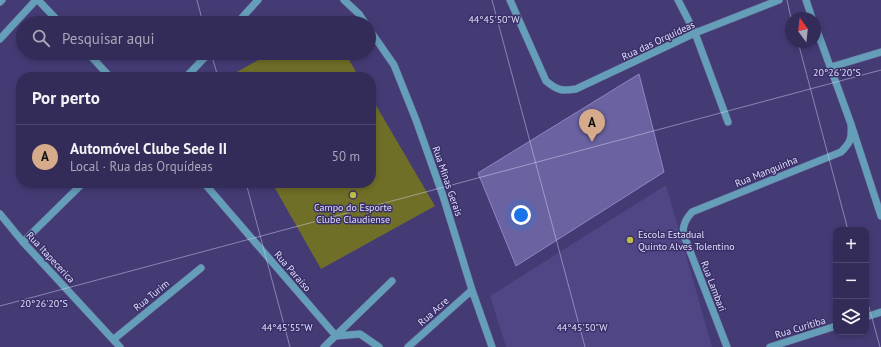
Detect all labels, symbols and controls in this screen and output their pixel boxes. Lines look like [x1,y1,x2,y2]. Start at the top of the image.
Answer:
north arrow [785,12,821,48]
text: 44°45'50"W [468,13,520,26]
search box [16,16,376,60]
street label: Rua das Orquídeas [619,18,697,63]
icon: search [30,27,52,49]
text: Pesquisar aqui [62,29,154,48]
text: 20°26'20"S [813,66,861,79]
text: Por perto [32,87,100,109]
pin: A [579,109,605,142]
text: Automóvel Clube Sede II [70,139,227,158]
street label: Rua Minas Gerais [429,144,466,218]
text: A [41,148,49,165]
text: 50 m [332,148,360,165]
street label: Rua Manguinha [733,153,800,190]
text: Local · Rua das Orquídeas [70,158,213,175]
marker: Campo do Esporte Clube Claudiense [348,190,358,200]
place label: Campo do Esporte Clube Claudiense [314,201,392,226]
your location [511,205,531,225]
map controls [833,227,869,335]
button: + [833,227,869,263]
place label: Escola Estadual Quinto Alves Tolentino [638,228,735,253]
street label: Rua Itapecerica [24,229,78,286]
marker: Escola Estadual Quinto Alves Tolentino [625,235,635,245]
street label: Rua Paraíso [271,248,314,294]
street label: Rua Lambari [698,259,729,313]
button: − [833,263,869,299]
street label: Rua Turim [131,277,172,314]
street label: Rua Acre [415,294,452,329]
text: 20°26'20"S [20,297,68,310]
button: layers [833,299,869,335]
street label: Rua Curitiba [773,314,827,341]
text: 44°45'55"W [261,321,313,334]
text: 44°45'50"W [556,321,608,334]

